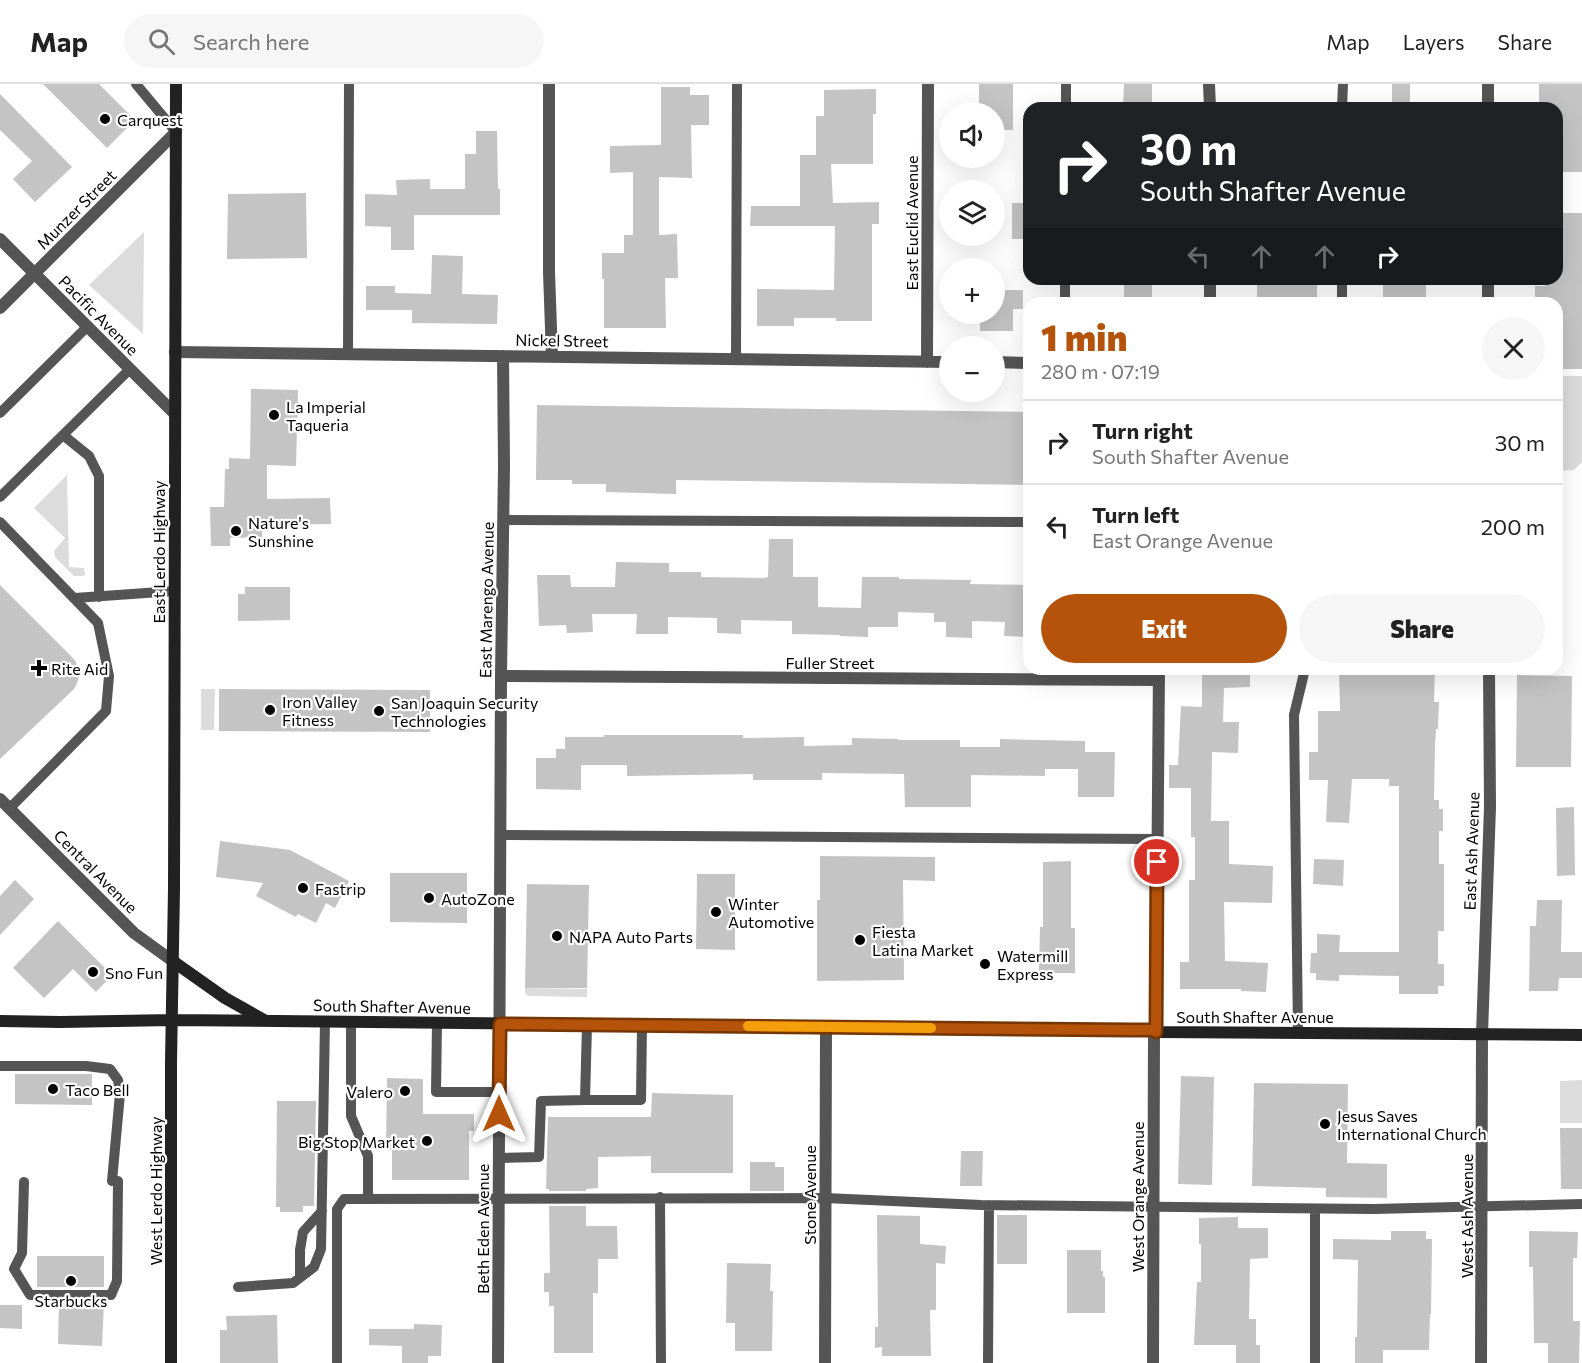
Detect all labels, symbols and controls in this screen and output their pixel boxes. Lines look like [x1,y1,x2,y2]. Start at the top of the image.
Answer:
search box [124,14,544,68]
text: Map [30,24,88,58]
icon: search [145,25,178,58]
text: Search here [193,28,309,55]
text: Map [1326,29,1370,54]
text: Layers [1403,29,1465,54]
text: Share [1498,29,1552,54]
map controls [939,102,1005,402]
button: sound [939,102,1005,168]
place label: Carquest [117,110,183,129]
marker: Carquest [98,112,112,126]
text: 30 m [1140,122,1237,174]
icon: right [1041,126,1119,204]
street label: East Euclid Avenue [902,156,921,290]
street label: Munzer Street [32,165,120,253]
text: South Shafter Avenue [1140,174,1406,207]
button: layers [939,180,1005,246]
icon: left [1182,240,1215,273]
icon: ahead [1245,240,1278,273]
icon: ahead [1308,240,1341,273]
icon: right [1371,240,1404,273]
button: + [939,258,1005,324]
street label: Pacific Avenue [55,271,143,359]
text: 1 min [1041,314,1127,358]
button: close [1482,317,1545,380]
street label: Nickel Street [515,330,609,350]
button: − [939,336,1005,402]
text: 280 m · 07:19 [1041,359,1160,383]
place label: La Imperial Taqueria [286,397,366,434]
marker: La Imperial Taqueria [267,408,281,422]
text: Turn right [1092,417,1193,444]
icon: right [1041,426,1074,459]
text: 30 m [1495,429,1545,456]
text: South Shafter Avenue [1092,444,1289,468]
street label: East Lerdo Highway [149,480,168,624]
text: Turn left [1092,501,1179,528]
icon: left [1041,510,1074,543]
place label: Nature's Sunshine [248,513,314,550]
text: 200 m [1481,513,1545,540]
street label: East Marengo Avenue [475,522,497,678]
marker: Nature's Sunshine [229,524,243,538]
text: East Orange Avenue [1092,528,1273,552]
button: Exit [1041,594,1287,663]
button: Share [1299,594,1545,663]
street label: Fuller Street [785,653,875,672]
place label: Rite Aid [51,659,108,678]
marker: Rite Aid [32,661,46,675]
place label: Iron Valley Fitness [282,692,358,729]
place label: San Joaquin Security Technologies [391,693,538,730]
marker: Iron Valley Fitness [263,703,277,717]
marker: San Joaquin Security Technologies [372,704,386,718]
street label: East Ash Avenue [1459,791,1483,911]
street label: Central Avenue [50,825,142,917]
pin [1131,836,1182,887]
icon: arrive [1140,845,1173,878]
place label: Fastrip [315,879,366,898]
marker: Fastrip [296,881,310,895]
place label: AutoZone [441,889,515,908]
marker: AutoZone [422,891,436,905]
place label: Winter Automotive [728,894,814,931]
marker: Winter Automotive [709,905,723,919]
place label: Fiesta Latina Market [872,922,974,959]
place label: NAPA Auto Parts [569,927,693,946]
marker: NAPA Auto Parts [550,929,564,943]
marker: Fiesta Latina Market [853,933,867,947]
place label: Watermill Express [997,946,1068,983]
marker: Watermill Express [978,957,992,971]
place label: Sno Fun [105,963,163,982]
marker: Sno Fun [86,965,100,979]
street label: South Shafter Avenue [313,995,471,1017]
street label: South Shafter Avenue [1176,1007,1334,1026]
place label: Taco Bell [65,1080,130,1099]
marker: Taco Bell [46,1082,60,1096]
place label: Valero [346,1082,393,1101]
position arrow [467,1082,531,1146]
marker: Valero [398,1084,412,1098]
place label: Jesus Saves International Church [1337,1106,1487,1143]
street label: West Lerdo Highway [146,1117,165,1265]
marker: Jesus Saves International Church [1318,1117,1332,1131]
street label: West Orange Avenue [1128,1122,1147,1272]
place label: Big Stop Market [298,1132,415,1151]
marker: Big Stop Market [420,1134,434,1148]
street label: Stone Avenue [800,1145,819,1245]
street label: West Ash Avenue [1457,1154,1476,1278]
street label: Beth Eden Avenue [473,1164,492,1294]
marker: Starbucks [64,1274,78,1288]
place label: Starbucks [35,1291,107,1310]

